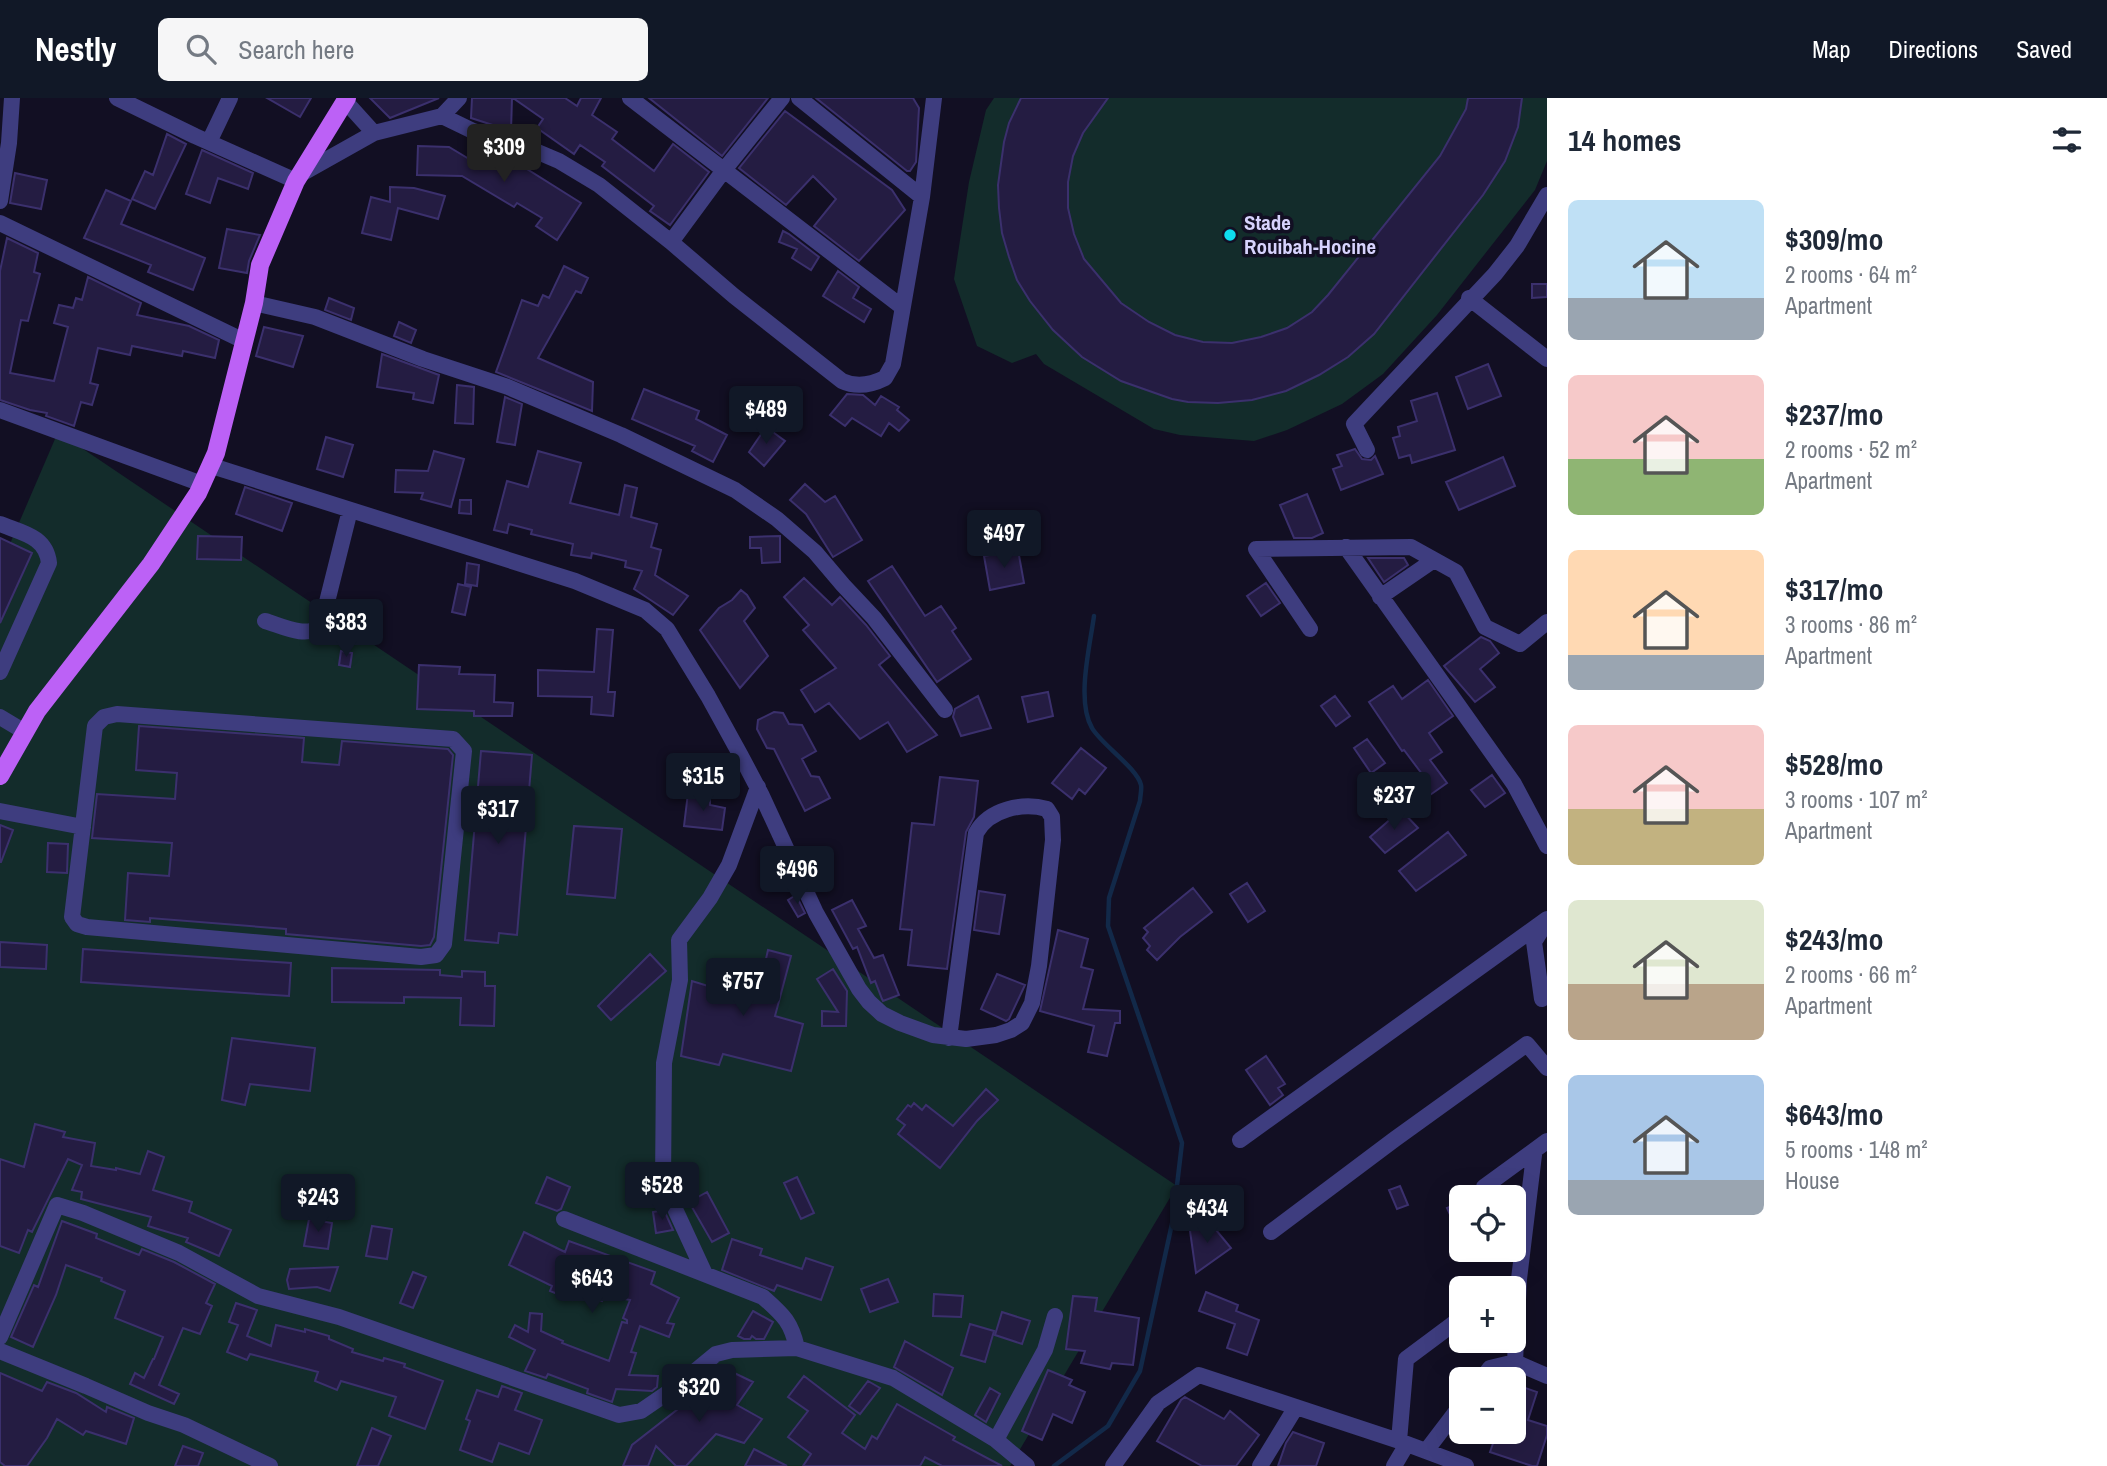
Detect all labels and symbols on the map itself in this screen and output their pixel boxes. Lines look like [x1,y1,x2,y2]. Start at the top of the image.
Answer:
pin: $309 [463,125,545,184]
place label: Stade Rouibah-Hocine [1244,208,1376,261]
marker: Stade Rouibah-Hocine [1222,227,1238,243]
pin: $489 [725,386,807,446]
pin: $497 [963,510,1045,570]
pin: $383 [305,600,387,659]
pin: $315 [662,754,744,813]
pin: $237 [1353,772,1435,832]
pin: $317 [457,786,539,846]
pin: $496 [756,846,838,906]
pin: $757 [702,958,784,1018]
pin: $528 [621,1162,703,1222]
pin: $243 [277,1174,359,1234]
pin: $434 [1166,1186,1248,1245]
pin: $643 [551,1256,633,1315]
pin: $320 [658,1364,740,1424]

